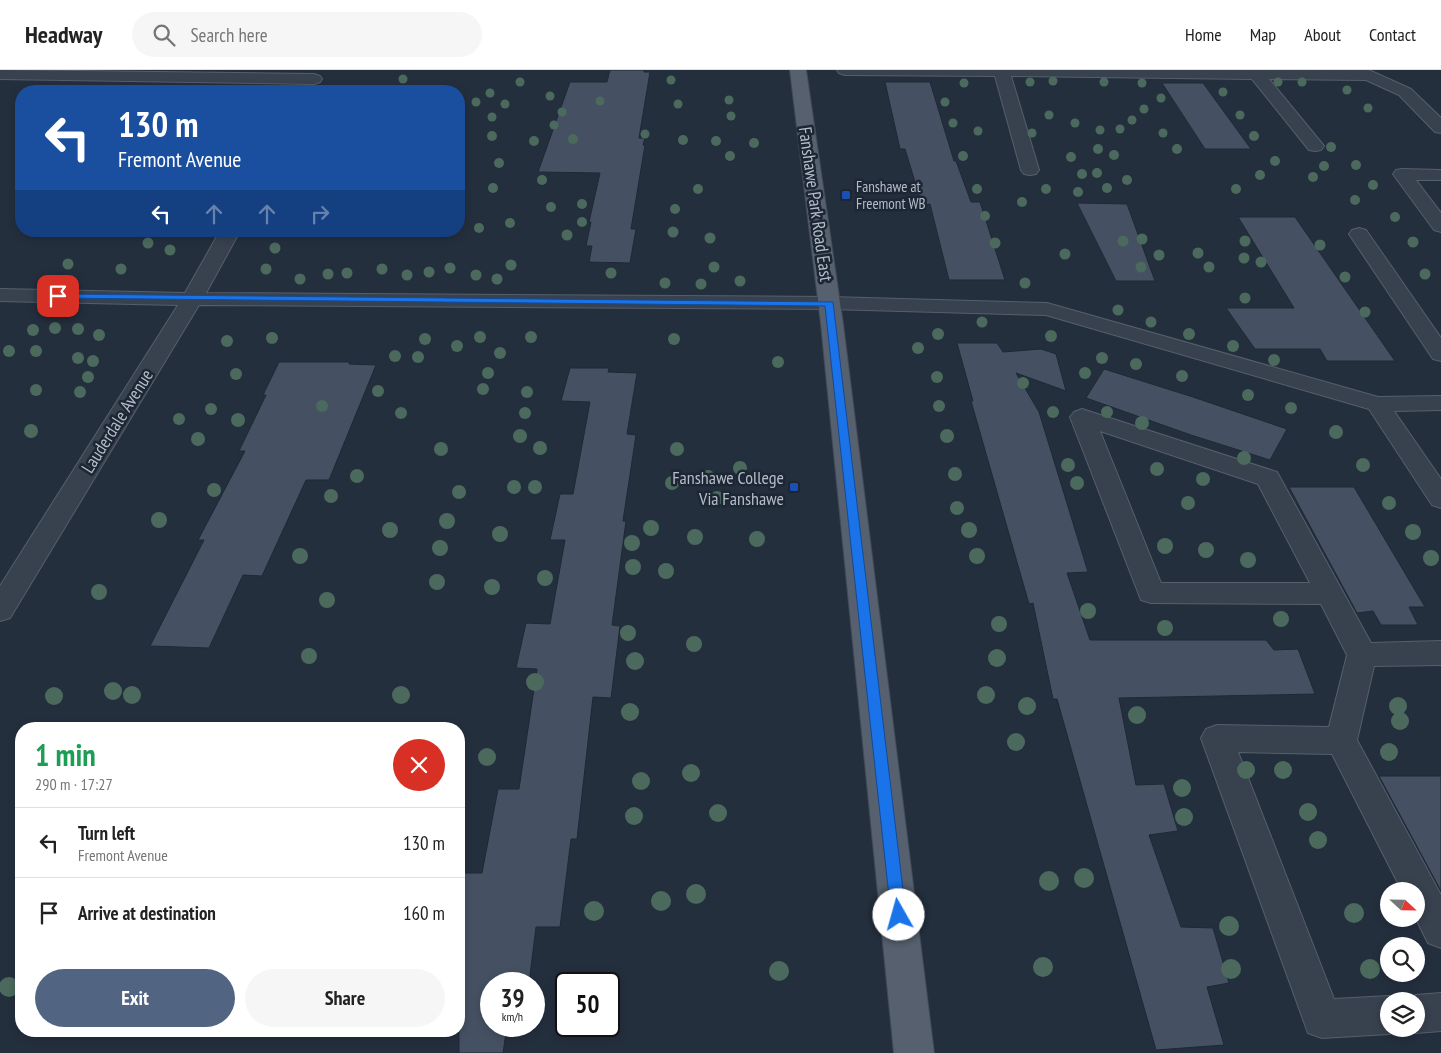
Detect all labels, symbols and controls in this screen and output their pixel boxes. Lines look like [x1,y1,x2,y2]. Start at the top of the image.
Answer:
search box [132,12,482,57]
text: Headway [25,19,102,50]
icon: search [150,21,178,49]
text: Search here [190,23,268,47]
text: Home [1185,23,1222,46]
text: Map [1250,23,1276,46]
text: About [1304,23,1341,46]
text: Contact [1369,23,1416,46]
text: 130 m [118,101,199,147]
icon: left [35,105,100,170]
street label: Fanshawe Park Road East [794,125,838,283]
text: Fremont Avenue [118,145,241,173]
place label: Fanshawe at Freemont WB [856,177,926,213]
marker: Fanshawe at Freemont WB [840,189,852,201]
icon: left [147,200,175,228]
icon: ahead [200,200,228,228]
icon: ahead [253,200,281,228]
icon: right [306,200,334,228]
pin [37,275,79,317]
icon: arrive [44,282,72,310]
street label: Lauderdale Avenue [76,365,158,477]
place label: Fanshawe College Via Fanshawe [672,466,784,510]
marker: Fanshawe College Via Fanshawe [788,481,800,493]
text: 1 min [35,735,96,774]
button: close [393,739,445,791]
text: 290 m · 17:27 [35,774,113,794]
text: Turn left [78,821,135,845]
icon: left [35,829,63,857]
text: 130 m [403,831,445,855]
text: Fremont Avenue [78,845,168,865]
north arrow [1380,882,1425,928]
map controls [1380,882,1425,1037]
position arrow [872,888,924,940]
icon: arrive [35,899,63,927]
text: Arrive at destination [78,901,216,925]
text: 160 m [403,901,445,925]
button: search [1380,937,1425,982]
button: Exit [35,969,235,1027]
button: Share [245,969,445,1027]
speed limit sign: 50 [555,972,620,1037]
text: 39 [501,982,524,1014]
button: layers [1380,992,1425,1037]
text: km/h [502,1009,523,1024]

